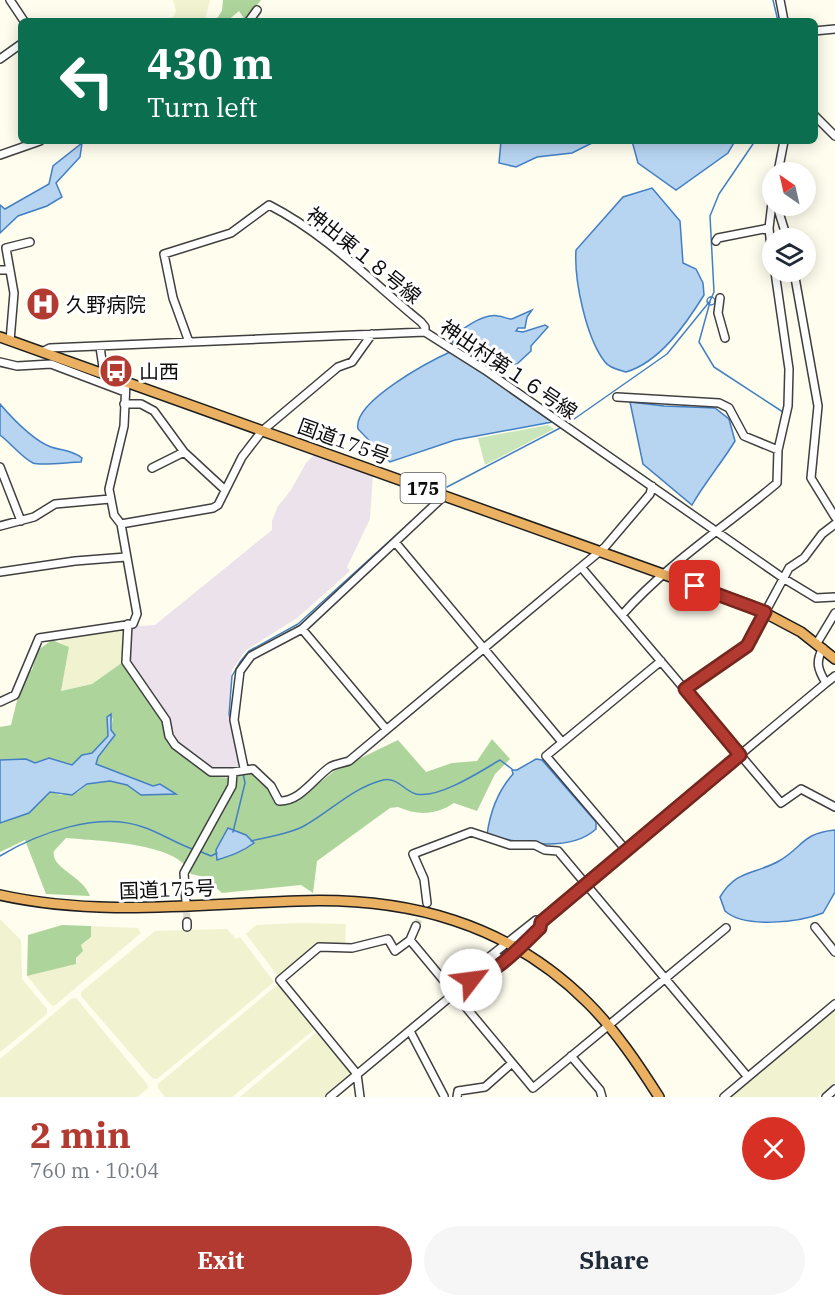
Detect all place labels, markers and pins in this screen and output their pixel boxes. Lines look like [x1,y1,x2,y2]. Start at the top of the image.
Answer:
hospital icon: 久野病院 [25,286,61,322]
place label: 久野病院 [66,291,146,318]
bus stop icon: 山西 [98,353,134,389]
place label: 山西 [139,358,179,385]
pin [669,560,720,611]

